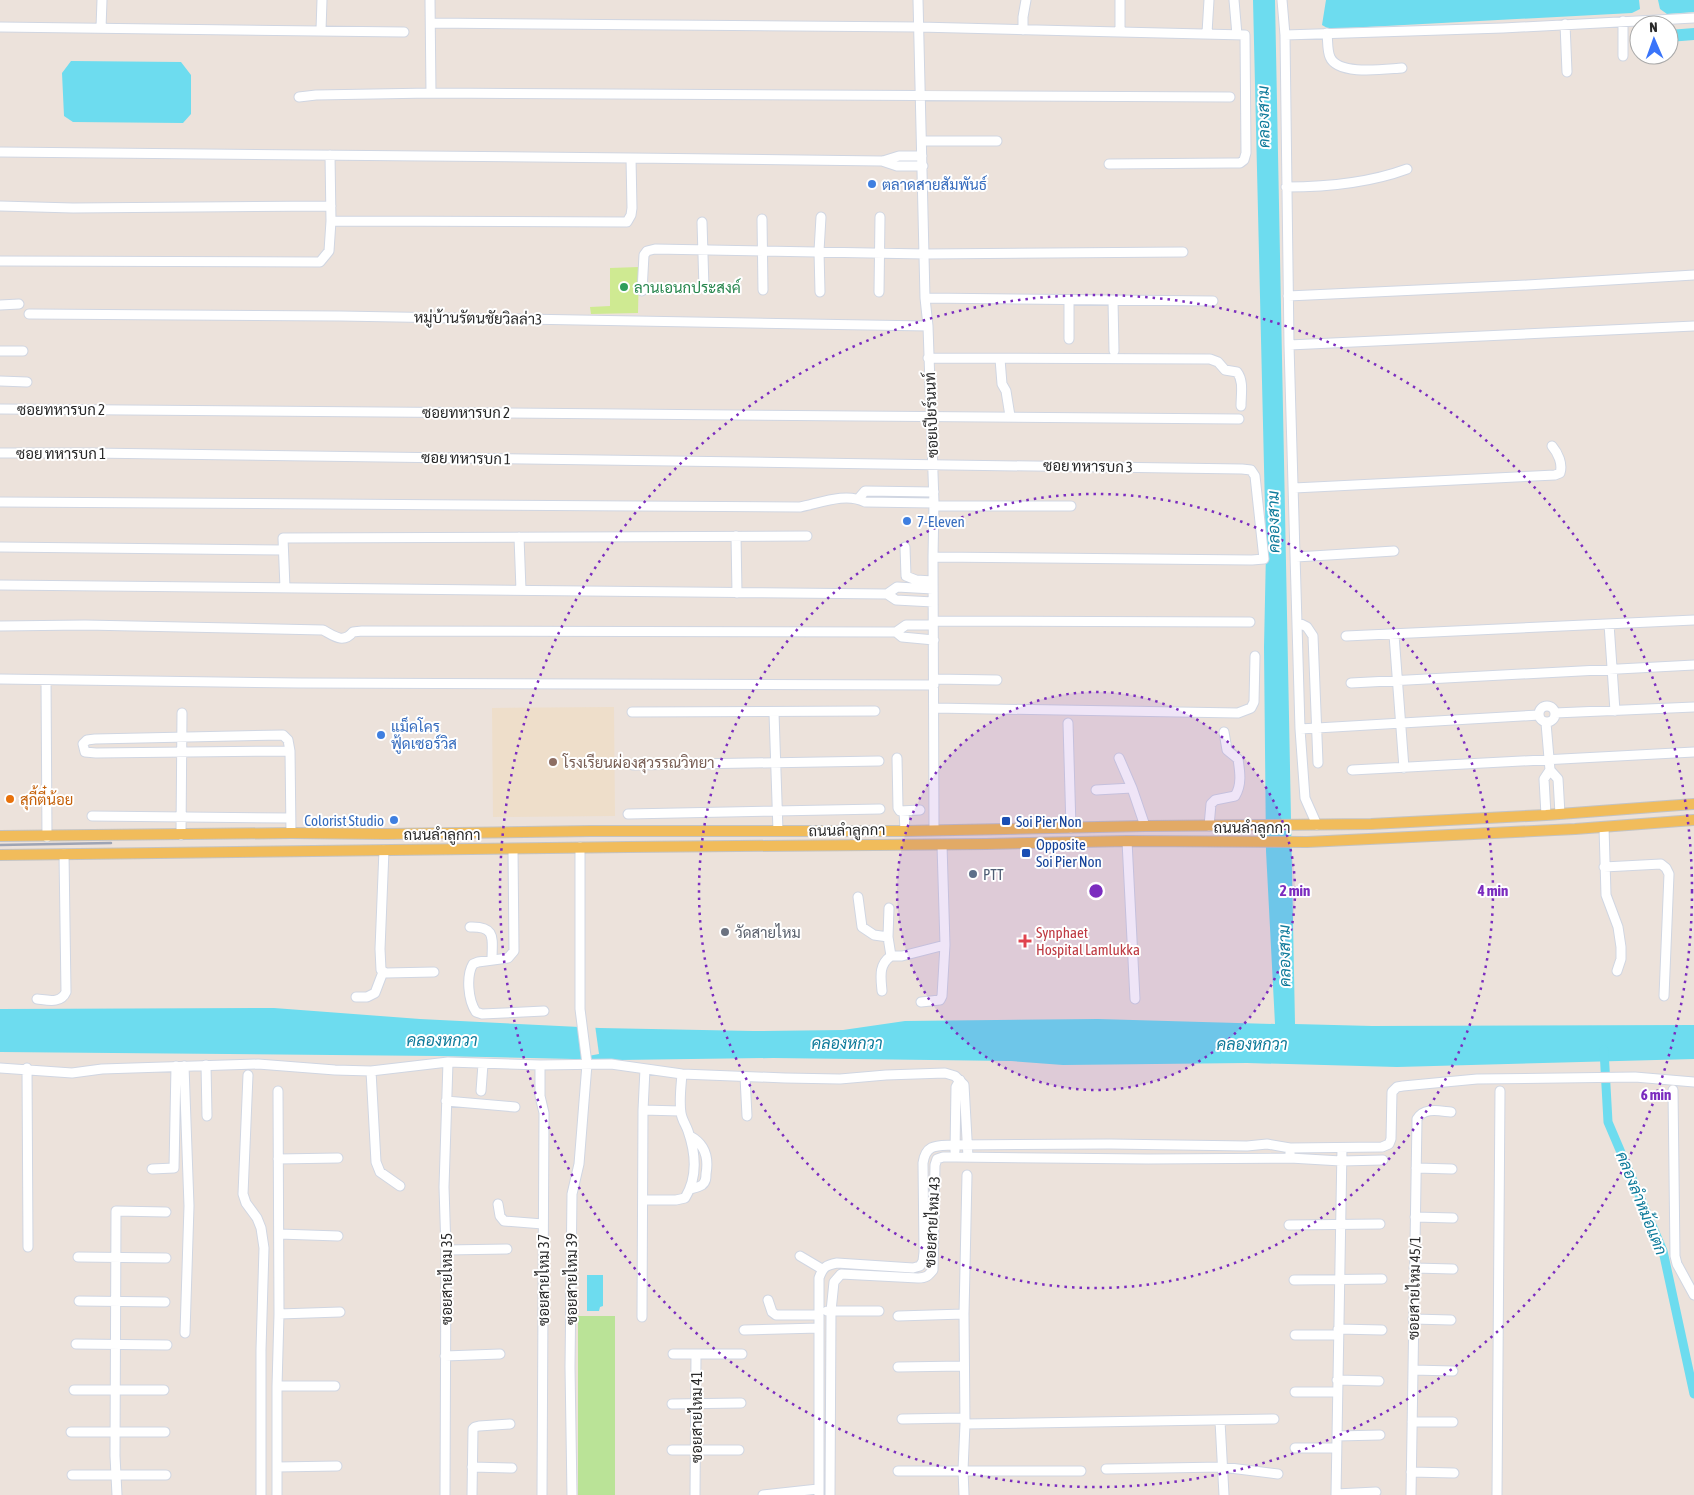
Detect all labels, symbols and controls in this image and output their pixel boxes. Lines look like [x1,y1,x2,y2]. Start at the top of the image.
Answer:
north arrow [1629,15,1679,65]
text: N [1649,19,1658,35]
water label: คลองสาม [1253,85,1273,148]
place label: ตลาดสายสัมพันธ์ [882,175,987,193]
marker: ตลาดสายสัมพันธ์ [866,178,878,190]
place label: ลานเอนกประสงค์ [634,278,741,296]
marker: ลานเอนกประสงค์ [618,281,630,293]
street label: หมู่บ้านรัตนชัยวิลล่า3 [414,307,542,330]
street label: ซอยเปียร์นนท์ [920,372,941,458]
street label: ซอยทหารบก 2 [17,401,105,418]
street label: ซอยทหารบก 2 [422,404,510,421]
street label: ซอย ทหารบก 1 [16,445,106,462]
street label: ซอย ทหารบก 1 [421,449,511,467]
street label: ซอย ทหารบก 3 [1043,457,1133,475]
water label: คลองสาม [1263,490,1283,553]
place label: 7-Eleven [917,513,965,530]
marker: 7-Eleven [901,515,913,527]
place label: แม็คโคร ฟู้ดเซอร์วิส [391,716,457,754]
marker: แม็คโคร ฟู้ดเซอร์วิส [375,729,387,741]
place label: โรงเรียนผ่องสุวรรณวิทยา [562,753,715,774]
marker: โรงเรียนผ่องสุวรรณวิทยา [547,756,559,768]
place label: สุกี้ตี๋น้อย [20,785,73,811]
marker: สุกี้ตี๋น้อย [4,793,16,805]
place label: Colorist Studio [304,812,384,829]
place label: Soi Pier Non [1016,813,1082,830]
marker: Colorist Studio [388,814,400,826]
marker: Soi Pier Non [1000,815,1012,827]
street label: ถนนลำลูกกา [1213,819,1291,838]
street label: ถนนลำลูกกา [808,821,886,841]
street label: ถนนลำลูกกา [403,826,481,845]
place label: Opposite Soi Pier Non [1036,836,1102,870]
marker: Opposite Soi Pier Non [1020,847,1032,859]
place label: PTT [983,866,1004,883]
marker: PTT [967,868,979,880]
centre of rings [1087,882,1105,900]
text: 2 min [1280,882,1310,899]
text: 4 min [1477,882,1508,899]
place label: วัดสายไหม [735,923,801,941]
place label: Synphaet Hospital Lamlukka [1036,924,1140,958]
water label: คลองสาม [1274,924,1294,987]
marker: วัดสายไหม [719,926,731,938]
marker: Synphaet Hospital Lamlukka [1018,934,1032,948]
water label: คลองหกวา [407,1031,478,1049]
water label: คลองหกวา [812,1034,883,1052]
water label: คลองหกวา [1217,1035,1288,1053]
text: 6 min [1641,1086,1671,1103]
water label: คลองลำหม้อแตก [1613,1148,1673,1257]
street label: ซอยสายไหม 43 [920,1176,943,1268]
street label: ซอยสายไหม 35 [437,1233,455,1325]
street label: ซอยสายไหม 39 [562,1233,580,1325]
street label: ซอยสายไหม 37 [534,1234,552,1326]
street label: ซอยสายไหม 45/1 [1404,1236,1423,1340]
street label: ซอยสายไหม 41 [687,1371,705,1463]

